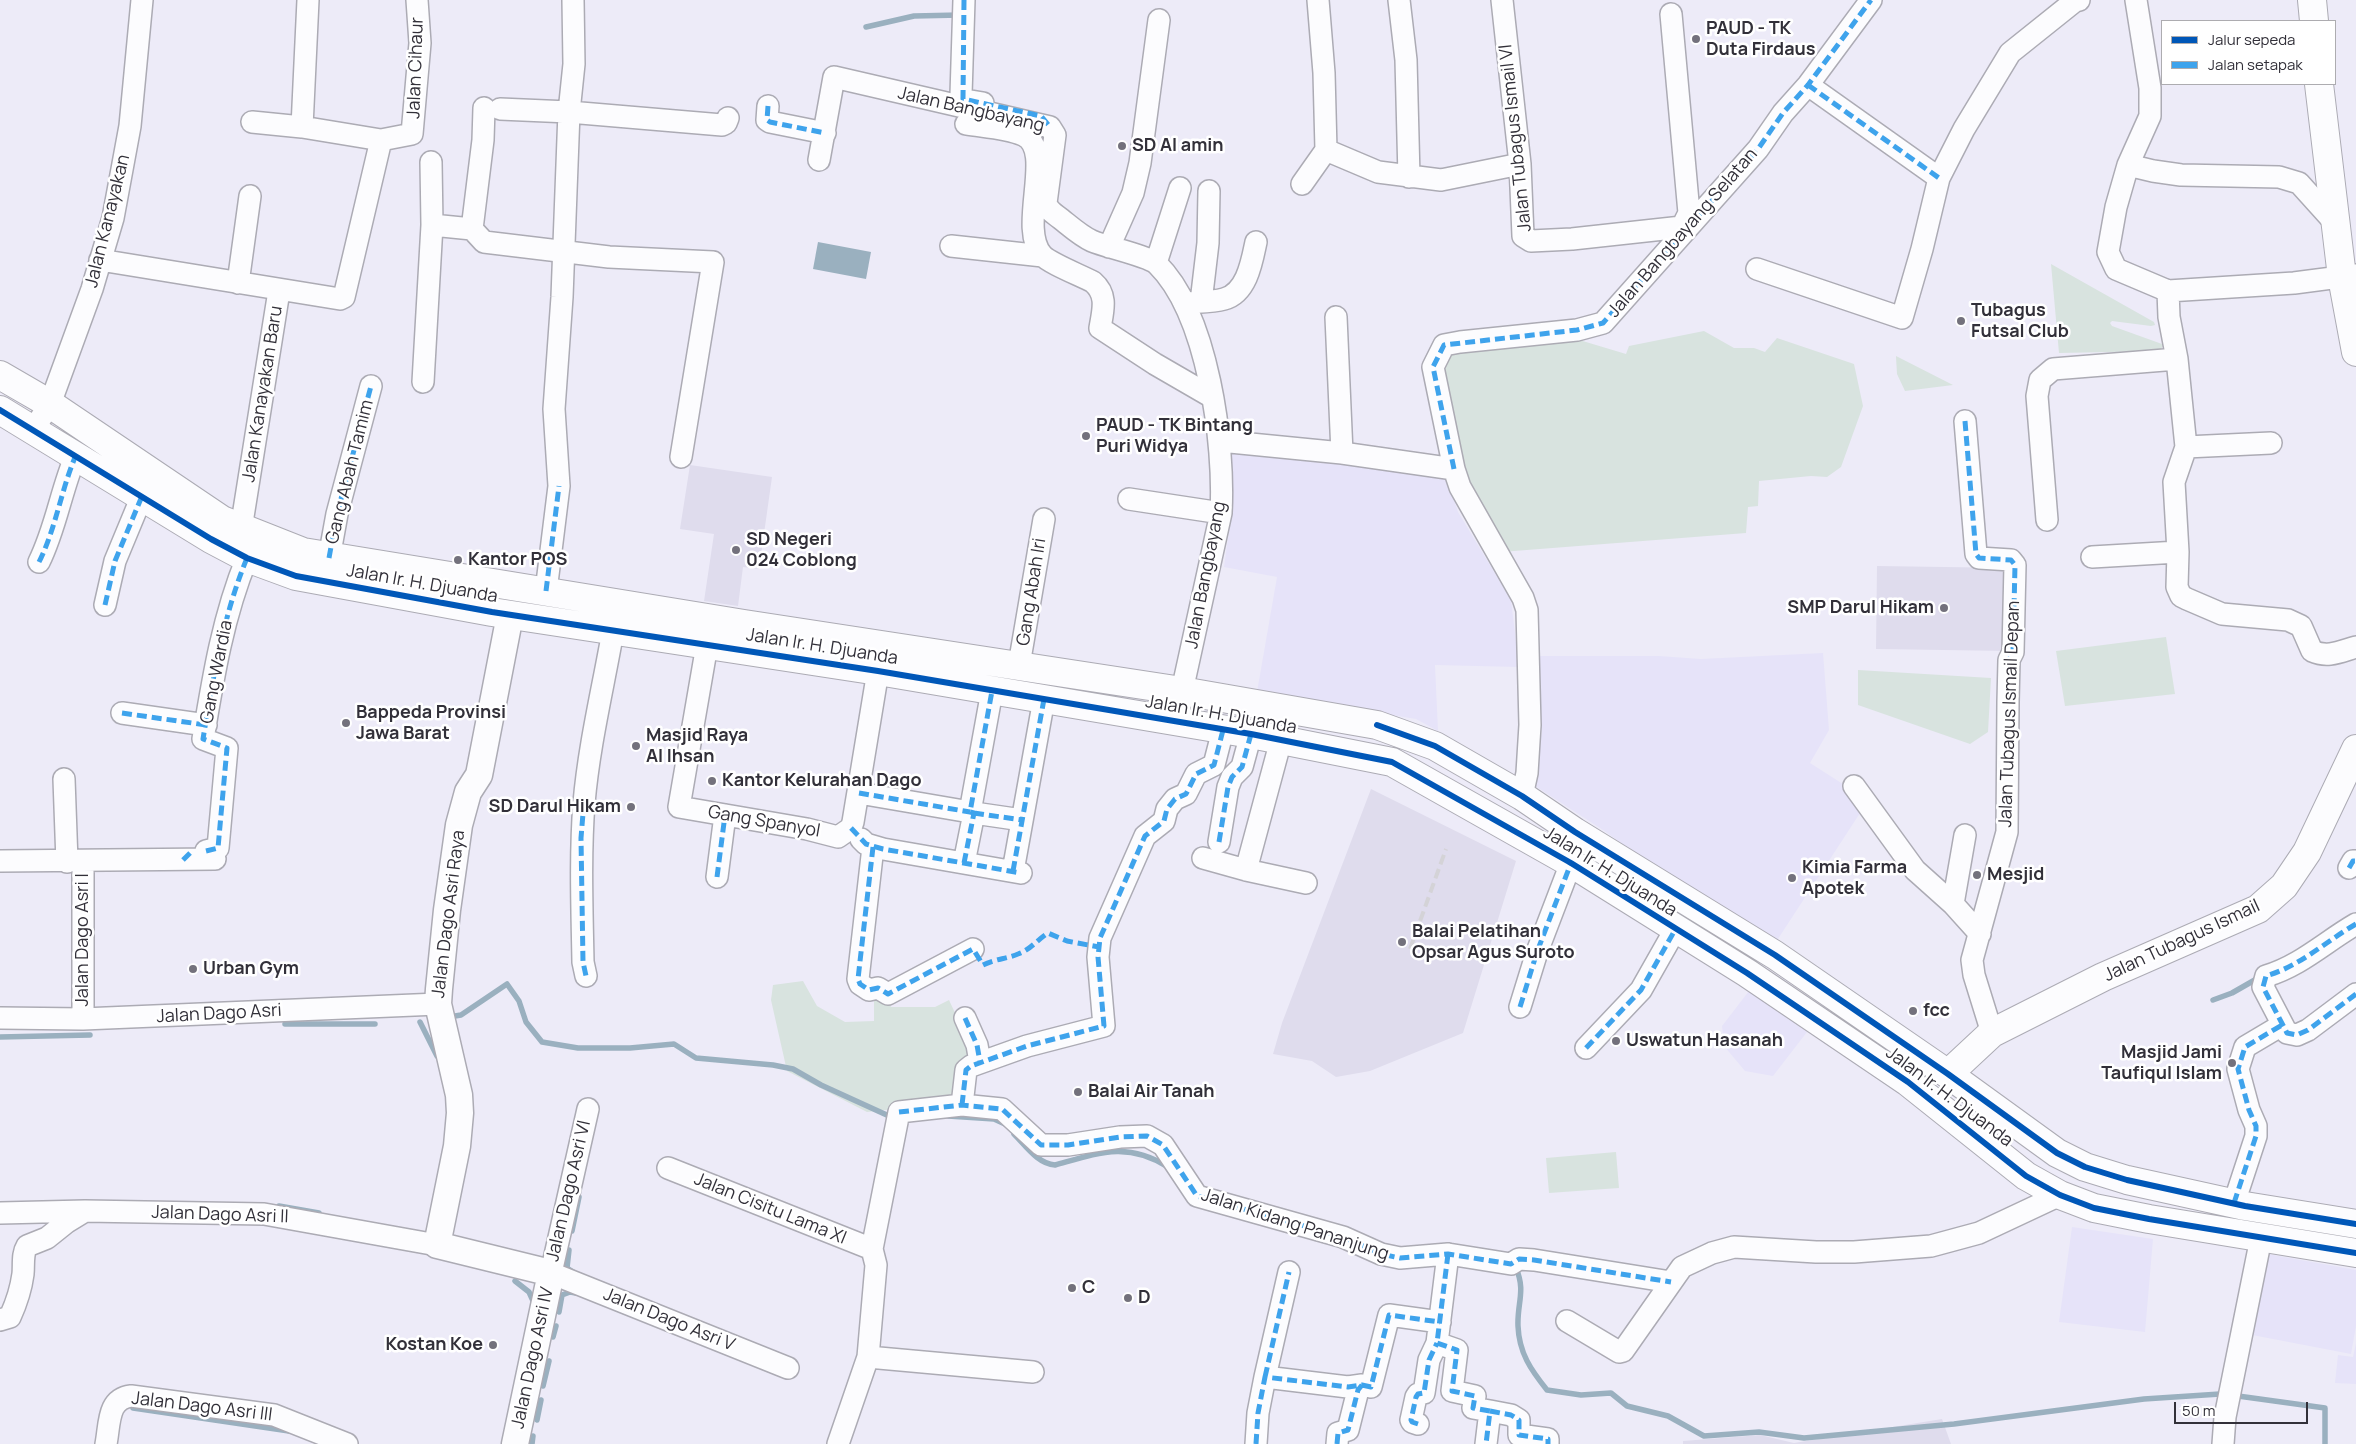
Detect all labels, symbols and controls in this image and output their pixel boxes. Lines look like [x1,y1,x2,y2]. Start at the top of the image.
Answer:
street label: Jalan Cihaur [403,17,429,119]
place label: PAUD - TK Duta Firdaus [1706,18,1816,60]
legend [2161,20,2336,85]
text: Jalur sepeda [2208,29,2295,50]
marker: PAUD - TK Duta Firdaus [1690,33,1702,45]
street label: Jalan Tubagus Ismail VI [1495,43,1537,233]
text: Jalan setapak [2208,54,2303,75]
street label: Jalan Bangbayang [896,83,1046,137]
place label: SD Al amin [1132,135,1224,157]
marker: SD Al amin [1116,140,1128,152]
street label: Jalan Bangbayang Selatan [1604,144,1762,322]
street label: Jalan Kanayakan [81,152,135,290]
place label: Tubagus Futsal Club [1971,300,2069,342]
street label: Jalan Kanayakan Baru [238,304,288,484]
marker: Tubagus Futsal Club [1955,315,1967,327]
street label: Gang Abah Tamim [322,397,378,547]
place label: PAUD - TK Bintang Puri Widya [1096,415,1253,458]
marker: PAUD - TK Bintang Puri Widya [1080,430,1092,442]
street label: Jalan Bangbayang [1181,499,1231,651]
place label: SD Negeri 024 Coblong [746,529,857,572]
street label: Gang Abah Iri [1013,537,1051,647]
marker: SD Negeri 024 Coblong [730,544,742,556]
place label: Kantor POS [468,549,567,571]
marker: Kantor POS [452,554,464,566]
street label: Jalan Ir. H. Djuanda [345,560,499,608]
place label: SMP Darul Hikam [1787,597,1934,619]
street label: Jalan Tubagus Ismail Depan [1995,600,2025,828]
marker: SMP Darul Hikam [1938,602,1950,614]
street label: Gang Wardia [196,618,238,726]
street label: Jalan Ir. H. Djuanda [745,624,899,670]
street label: Jalan Ir. H. Djuanda [1144,691,1298,739]
place label: Bappeda Provinsi Jawa Barat [356,702,506,744]
marker: Bappeda Provinsi Jawa Barat [340,717,352,729]
place label: Masjid Raya Al Ihsan [646,725,748,768]
marker: Masjid Raya Al Ihsan [630,740,642,752]
place label: Kantor Kelurahan Dago [722,770,922,792]
marker: Kantor Kelurahan Dago [706,775,718,787]
place label: SD Darul Hikam [489,796,621,818]
marker: SD Darul Hikam [625,801,637,813]
street label: Gang Spanyol [706,801,822,843]
street label: Jalan Ir. H. Djuanda [1539,822,1681,922]
street label: Jalan Dago Asri Raya [428,829,470,999]
place label: Kimia Farma Apotek [1802,857,1907,900]
place label: Mesjid [1987,864,2044,886]
marker: Mesjid [1971,869,1983,881]
marker: Kimia Farma Apotek [1786,872,1798,884]
street label: Jalan Dago Asri I [72,873,94,1007]
street label: Jalan Tubagus Ismail [2101,895,2263,987]
place label: Balai Pelatihan Opsar Agus Suroto [1412,921,1575,964]
marker: Balai Pelatihan Opsar Agus Suroto [1396,936,1408,948]
place label: Urban Gym [203,958,299,980]
marker: Urban Gym [187,963,199,975]
street label: Jalan Dago Asri [156,1000,282,1028]
place label: fcc [1923,1000,1950,1022]
marker: fcc [1907,1005,1919,1017]
place label: Uswatun Hasanah [1626,1030,1783,1052]
marker: Uswatun Hasanah [1610,1035,1622,1047]
street label: Jalan Ir. H. Djuanda [1881,1042,2017,1152]
place label: Masjid Jami Taufiqul Islam [2101,1042,2222,1084]
marker: Masjid Jami Taufiqul Islam [2226,1057,2238,1069]
place label: Balai Air Tanah [1088,1081,1215,1103]
marker: Balai Air Tanah [1072,1086,1084,1098]
street label: Jalan Dago Asri VI [542,1118,596,1264]
street label: Jalan Cisitu Lama XI [691,1169,849,1249]
street label: Jalan Kidang Pananjung [1199,1184,1391,1266]
street label: Jalan Dago Asri II [151,1202,289,1228]
place label: C [1082,1277,1095,1299]
marker: C [1066,1282,1078,1294]
street label: Jalan Dago Asri V [600,1284,738,1356]
street label: Jalan Dago Asri IV [507,1285,559,1431]
place label: D [1138,1287,1151,1309]
marker: D [1122,1292,1134,1304]
place label: Kostan Koe [386,1334,483,1356]
marker: Kostan Koe [487,1339,499,1351]
street label: Jalan Dago Asri III [130,1388,274,1426]
scale bar [2176,1392,2310,1424]
text: 50 m [2182,1400,2216,1421]

